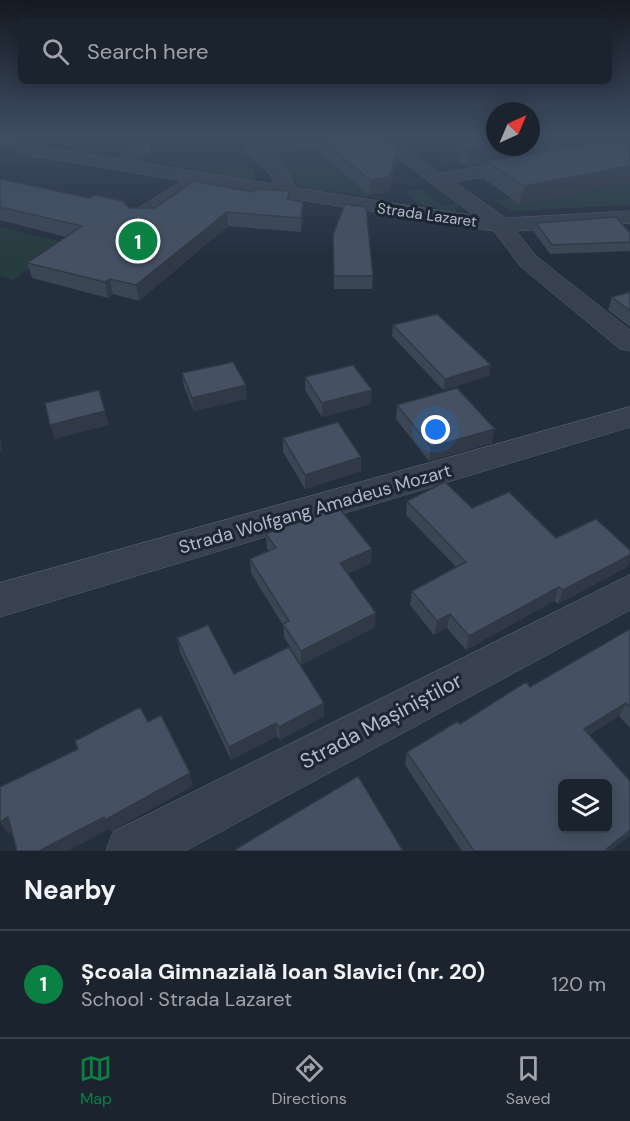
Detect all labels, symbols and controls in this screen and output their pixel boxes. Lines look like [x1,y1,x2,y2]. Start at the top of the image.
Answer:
search box [18,18,612,84]
icon: search [39,35,72,68]
text: Search here [87,37,208,66]
north arrow [486,102,540,156]
street label: Strada Lazaret [376,198,478,232]
pin: 1 [118,218,158,264]
your location [421,415,450,444]
street label: Strada Wolfgang Amadeus Mozart [176,459,454,559]
street label: Strada Mașiniștilor [295,666,467,776]
map controls [558,779,612,833]
button: layers [558,779,612,833]
text: Nearby [24,873,116,907]
text: Școala Gimnazială Ioan Slavici (nr. 20) [81,957,485,986]
text: 1 [40,971,47,997]
text: 120 m [552,971,606,997]
text: School · Strada Lazaret [81,986,292,1012]
tab: Map [79,1052,112,1109]
tab: Directions [271,1052,347,1109]
tab: Saved [506,1052,551,1109]

